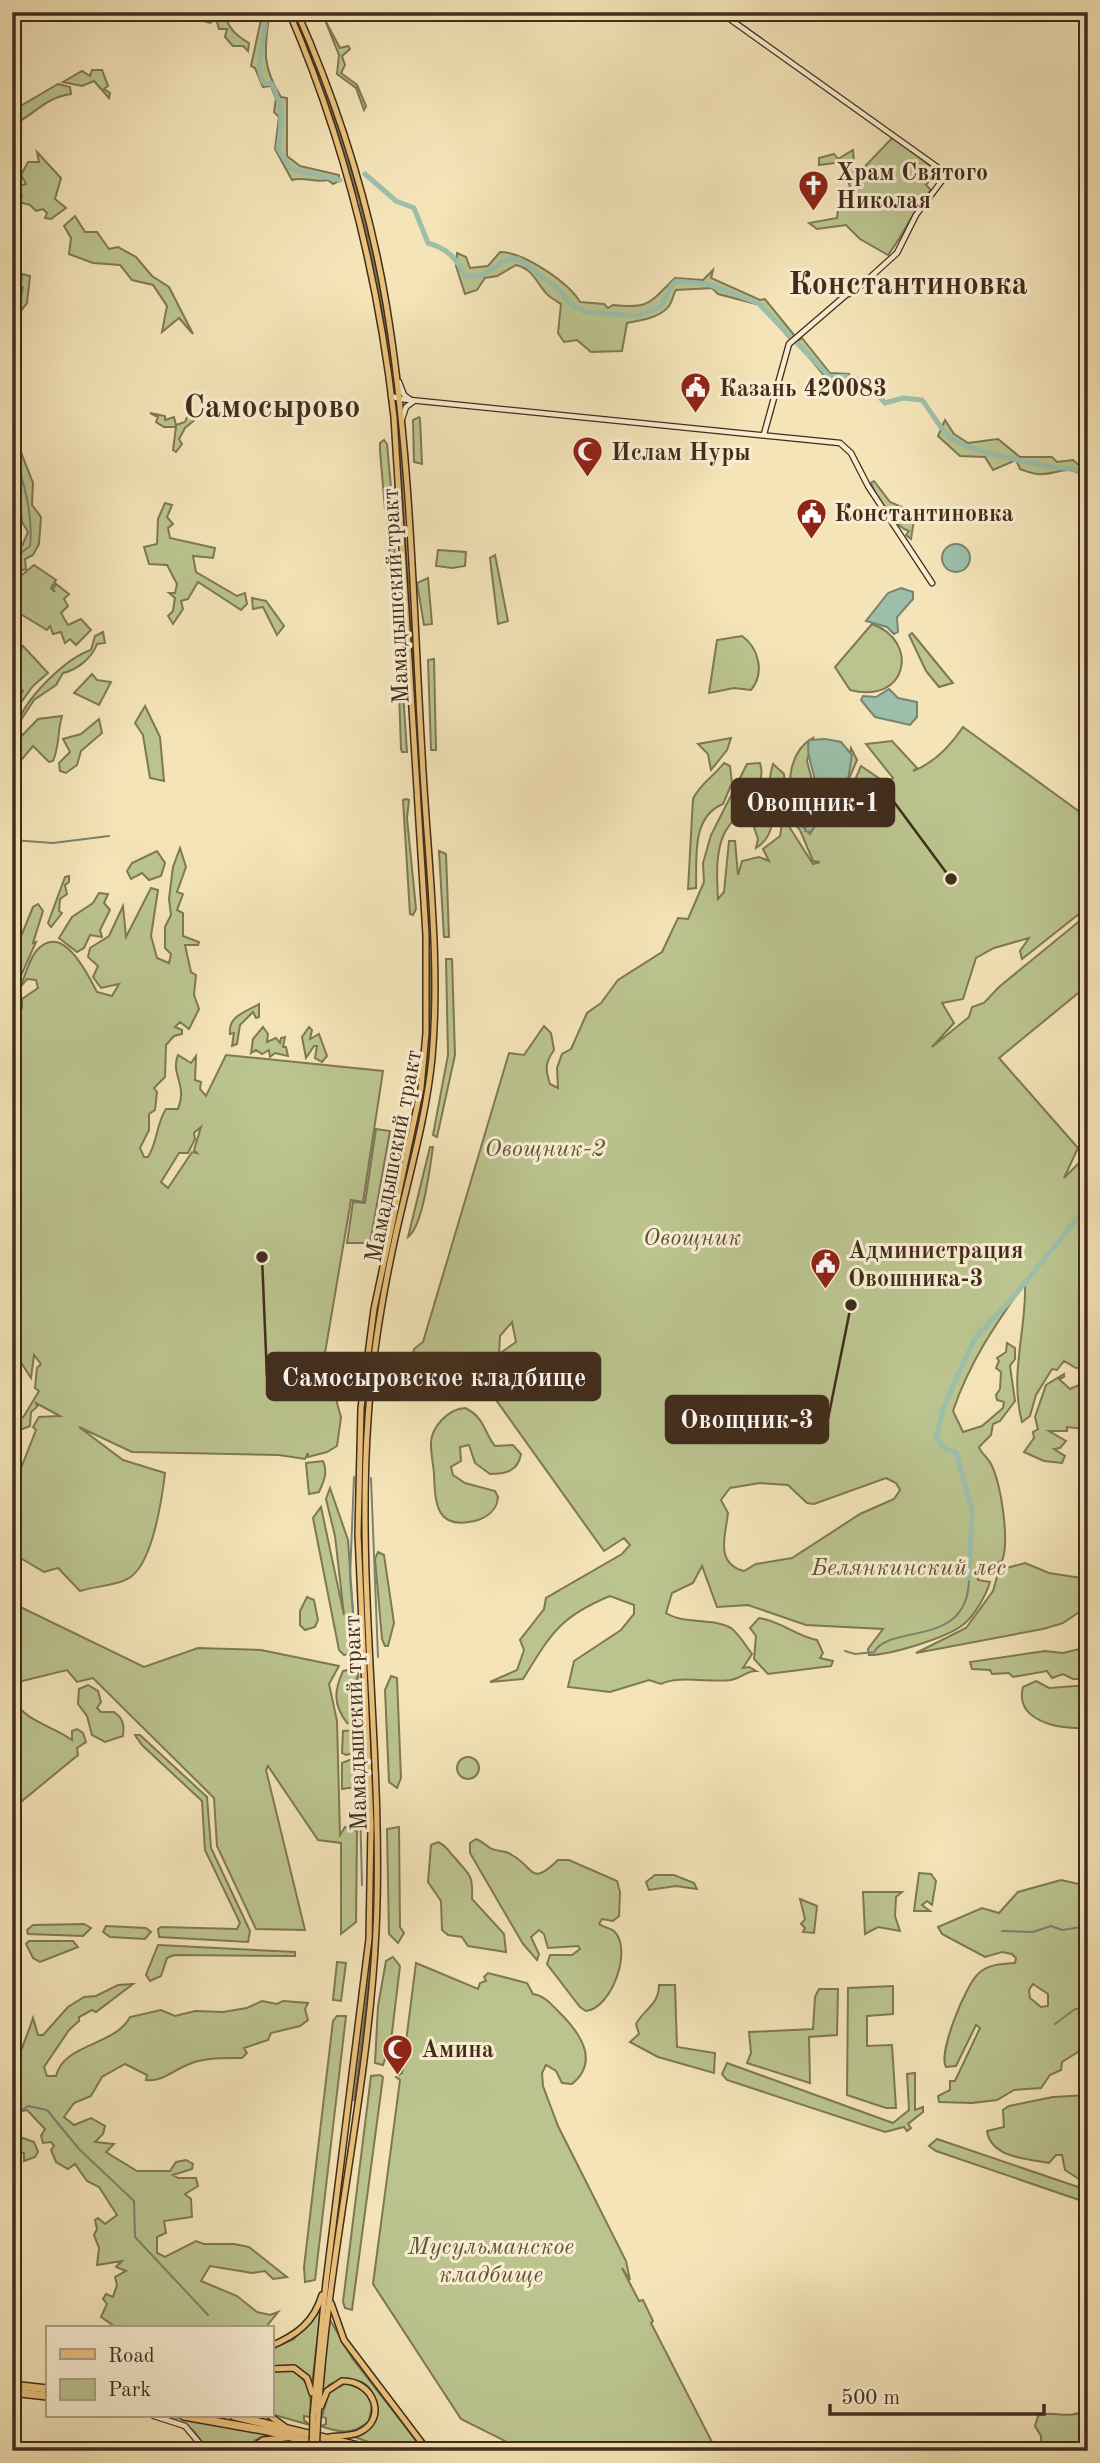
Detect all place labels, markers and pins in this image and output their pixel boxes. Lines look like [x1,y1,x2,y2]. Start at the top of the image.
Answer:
place label: Храм Святого Николая [836,162,988,214]
church icon: Храм Святого Николая [796,169,830,213]
public building icon: Казань 420083 [679,371,713,415]
place label: Казань 420083 [719,378,887,402]
mosque icon: Ислам Нуры [571,435,605,479]
place label: Ислам Нуры [611,442,751,466]
public building icon: Константиновка [794,496,828,540]
place label: Константиновка [834,503,1014,527]
callout: Овощник-1 [732,779,894,826]
place label: Администрация Овошника-3 [848,1240,1024,1292]
public building icon: Администрация Овошника-3 [808,1247,842,1291]
callout: Самосыровское кладбище [267,1353,600,1400]
callout: Овощник-3 [666,1396,828,1443]
mosque icon: Амина [381,2032,415,2076]
place label: Амина [421,2039,494,2063]

